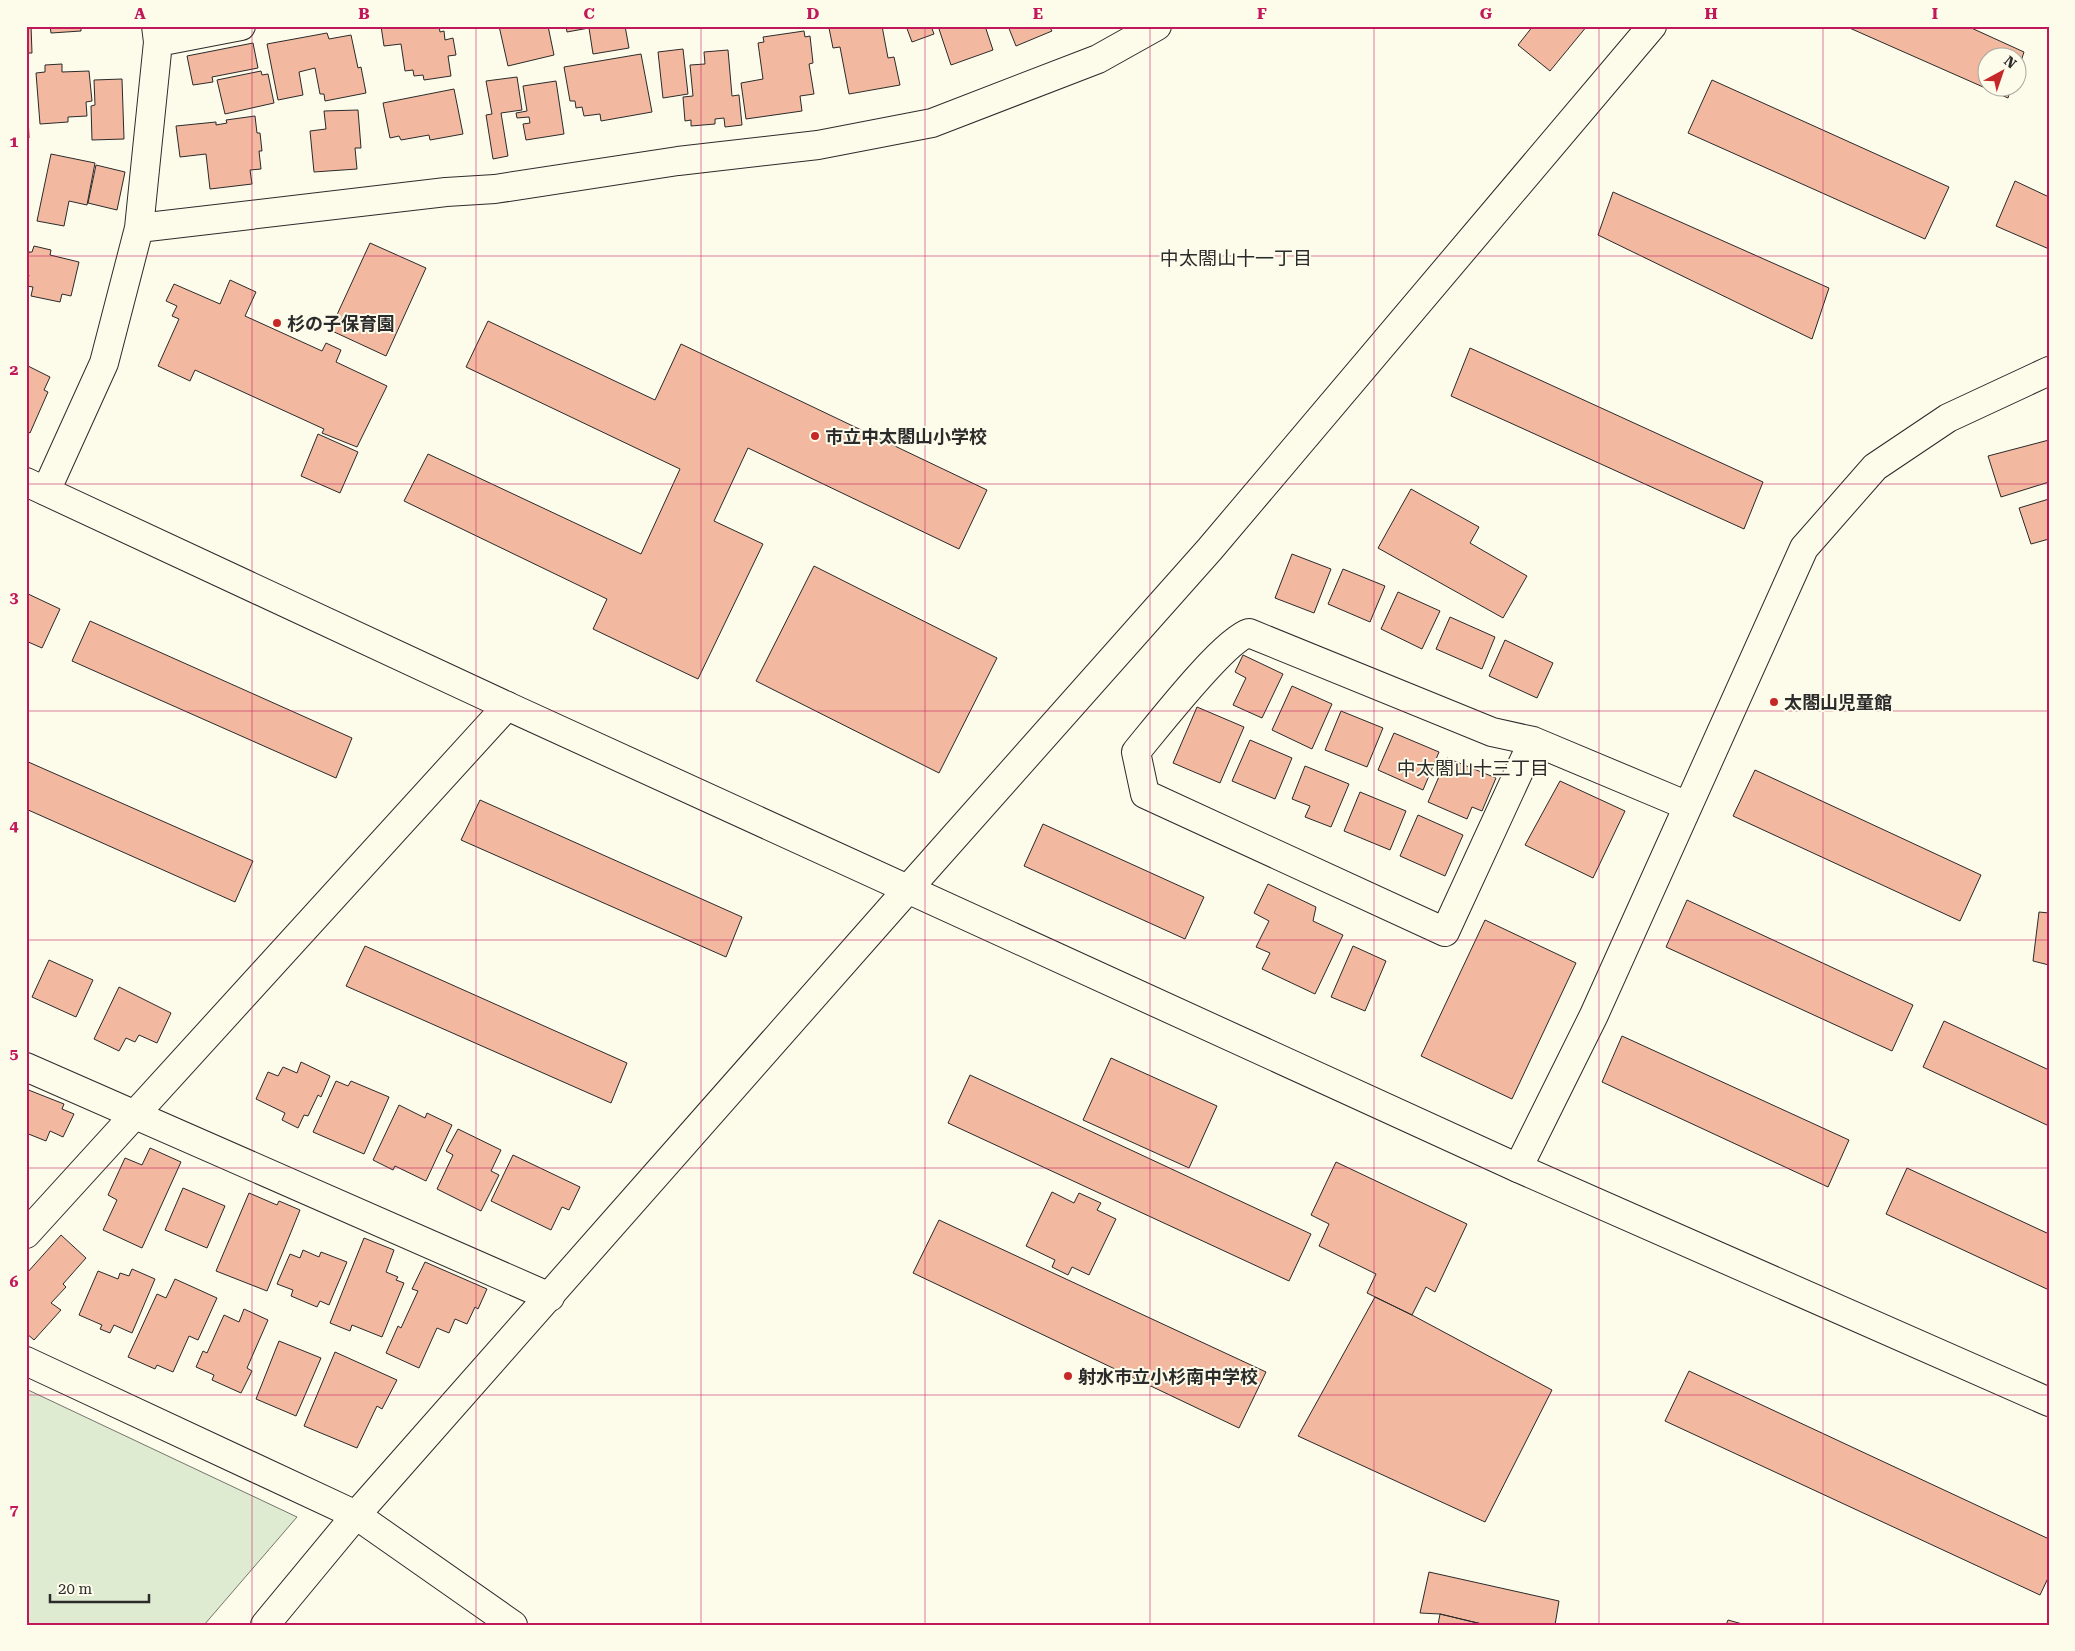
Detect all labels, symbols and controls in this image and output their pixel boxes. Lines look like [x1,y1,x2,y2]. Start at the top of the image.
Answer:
text: A [134,4,146,23]
text: B [358,4,370,23]
text: C [583,4,595,23]
text: D [807,4,820,23]
text: E [1033,4,1043,23]
text: F [1257,4,1267,23]
text: G [1480,4,1493,23]
text: H [1704,4,1718,23]
text: I [1932,4,1938,23]
north arrow [1978,48,2028,98]
text: N [2001,52,2020,72]
text: 1 [10,132,19,151]
district label: 中太閤山十一丁目 [1160,247,1312,270]
place label: 杉の子保育園 [287,313,395,334]
marker: 杉の子保育園 [271,317,283,329]
text: 2 [10,360,19,379]
place label: 市立中太閤山小学校 [825,426,987,447]
marker: 市立中太閤山小学校 [809,430,821,442]
text: 3 [10,588,19,607]
place label: 太閤山児童館 [1784,692,1892,713]
marker: 太閤山児童館 [1768,696,1780,708]
district label: 中太閤山十三丁目 [1397,757,1549,780]
text: 4 [10,816,19,835]
text: 5 [10,1044,19,1063]
text: 6 [10,1272,19,1291]
place label: 射水市立小杉南中学校 [1078,1366,1258,1387]
marker: 射水市立小杉南中学校 [1062,1370,1074,1382]
text: 7 [10,1500,19,1519]
scale bar [50,1571,149,1603]
text: 20 m [58,1580,93,1598]

